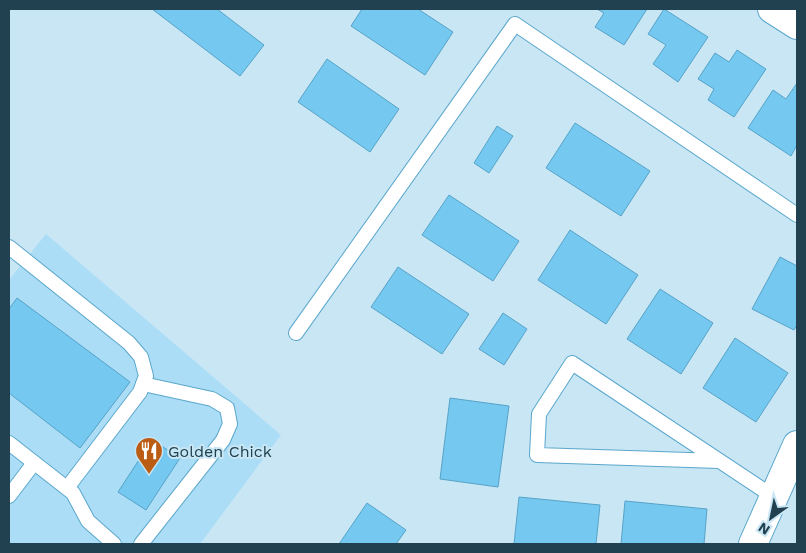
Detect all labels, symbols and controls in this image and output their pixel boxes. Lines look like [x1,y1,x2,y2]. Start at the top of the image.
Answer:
restaurant icon: Golden Chick [134,436,164,475]
place label: Golden Chick [168,442,272,461]
north arrow [746,493,796,543]
text: N [755,519,773,538]

